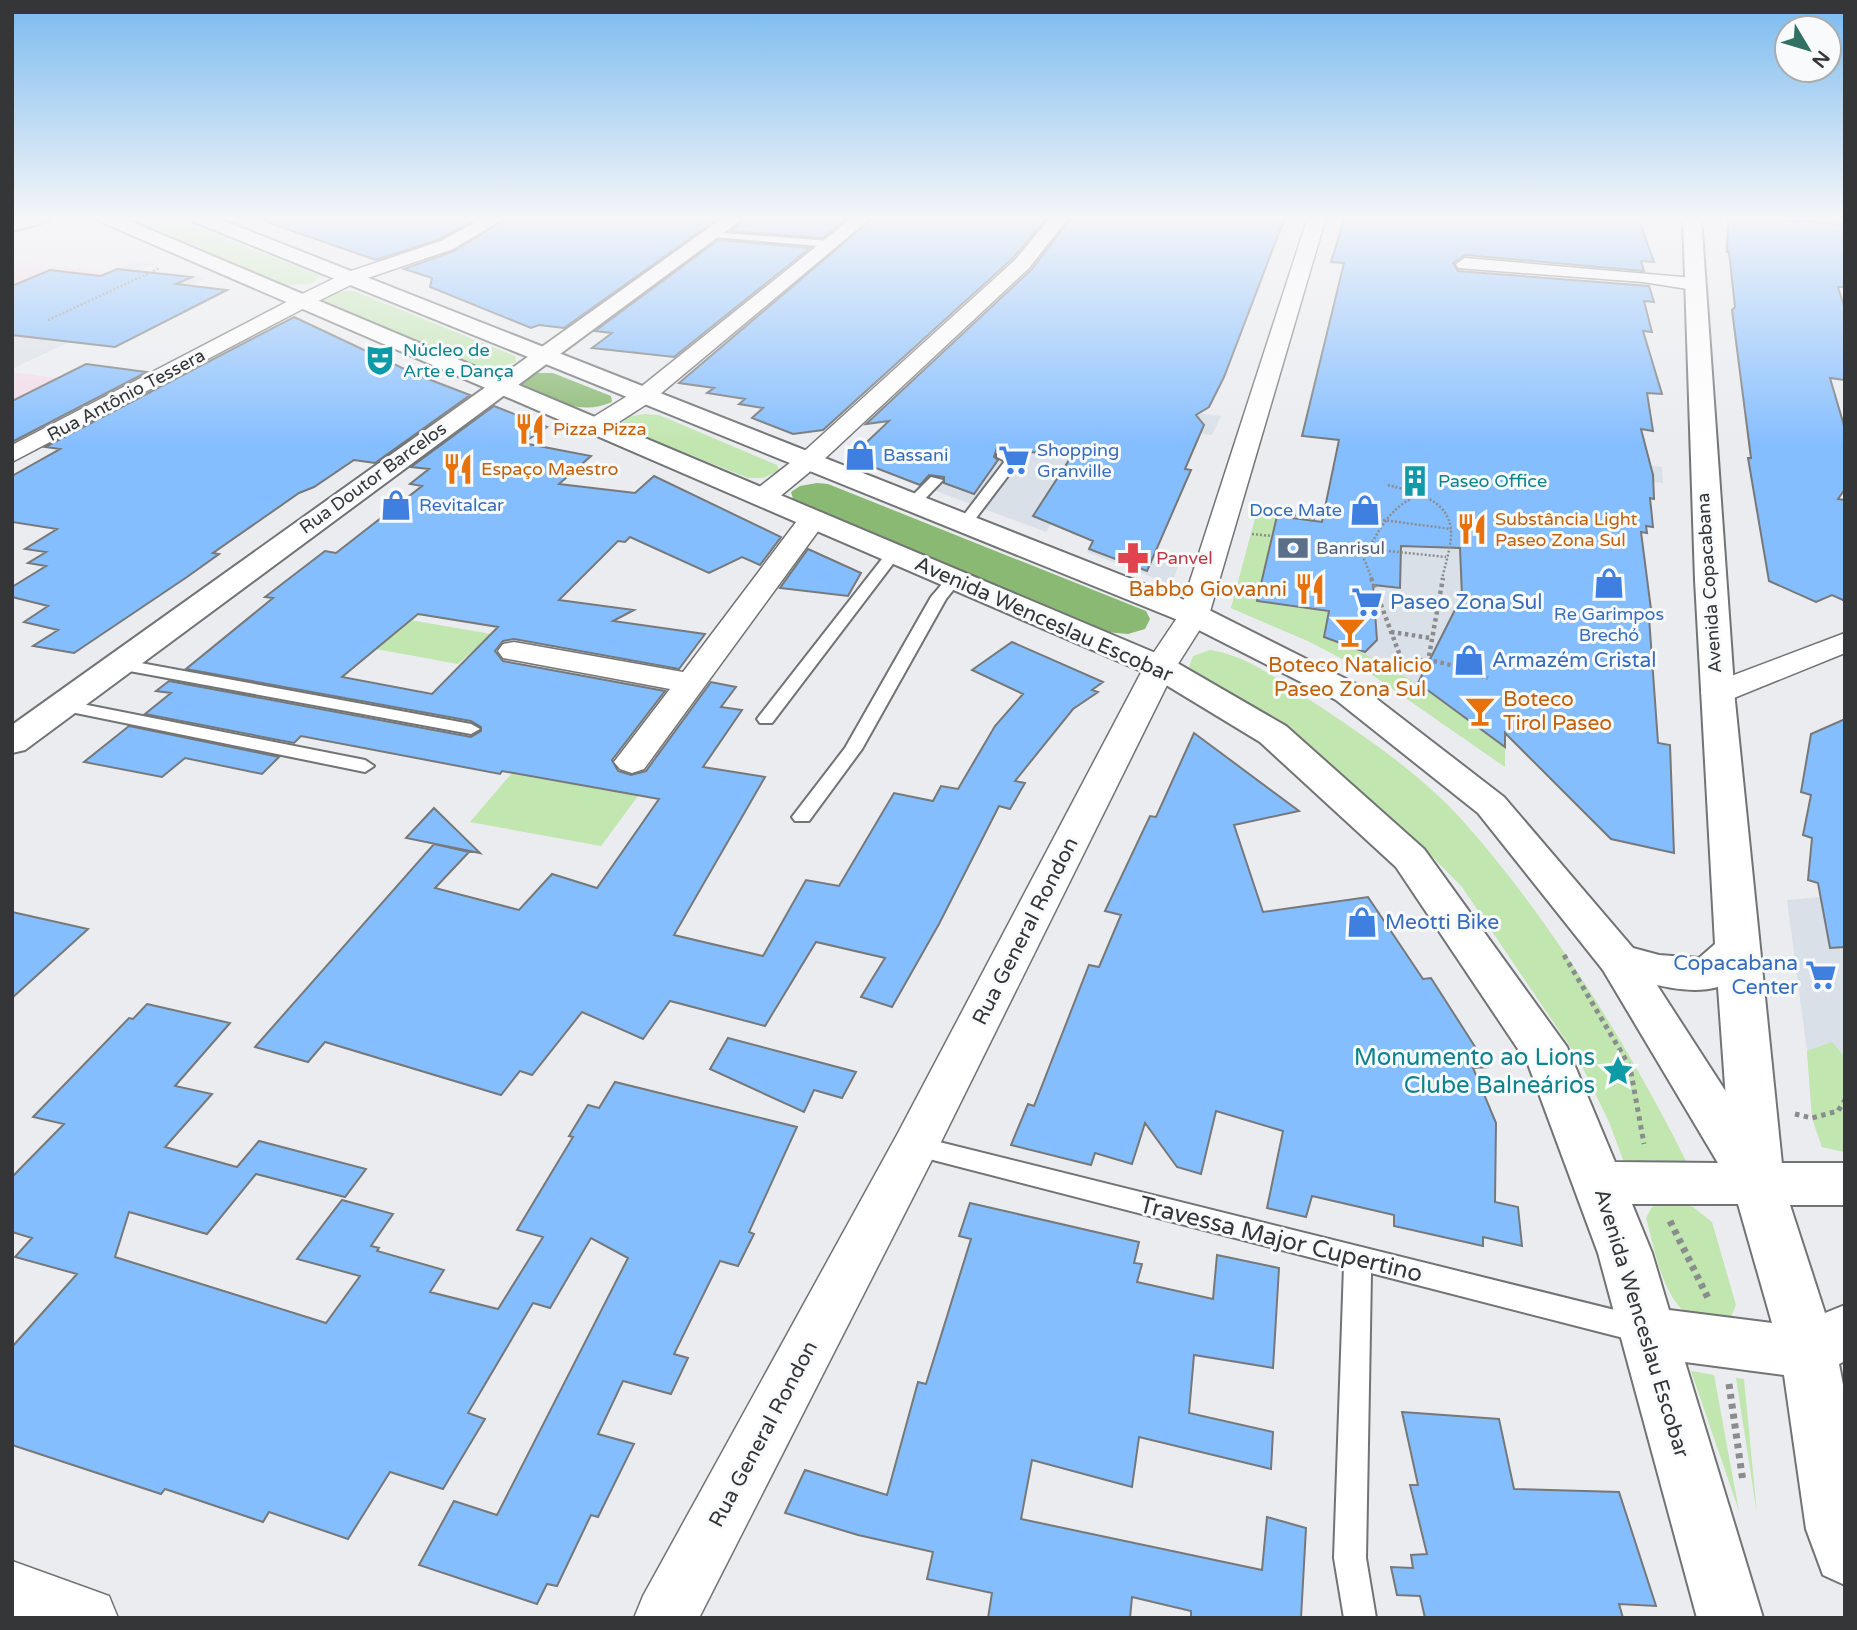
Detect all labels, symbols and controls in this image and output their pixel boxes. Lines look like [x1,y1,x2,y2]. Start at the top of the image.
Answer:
north arrow [1773,14,1843,84]
text: N [1807,46,1834,72]
place label: Núcleo de Arte e Dança [403,339,514,382]
theatre icon: Núcleo de Arte e Dança [363,343,397,377]
street label: Rua Antônio Tessera [43,344,209,446]
restaurant icon: Pizza Pizza [513,412,547,446]
street label: Rua Doutor Barcelos [295,417,451,539]
place label: Pizza Pizza [553,418,647,440]
shop icon: Bassani [843,438,877,472]
place label: Shopping Granville [1037,439,1119,482]
supermarket icon: Shopping Granville [997,443,1031,477]
place label: Bassani [883,444,948,466]
restaurant icon: Espaço Maestro [441,452,475,486]
place label: Espaço Maestro [481,458,618,480]
building icon: Paseo Office [1398,464,1432,498]
place label: Paseo Office [1438,470,1547,492]
shop icon: Revitalcar [379,488,413,522]
street label: Avenida Copacabana [1692,492,1726,674]
shop icon: Doce Mate [1348,493,1382,527]
place label: Revitalcar [419,494,504,516]
place label: Doce Mate [1249,499,1342,521]
place label: Substância Light Paseo Zona Sul [1495,508,1638,551]
restaurant icon: Substância Light Paseo Zona Sul [1455,512,1489,546]
bank icon: Banrisul [1276,531,1310,565]
place label: Banrisul [1316,537,1385,559]
pharmacy icon: Panvel [1116,541,1150,575]
place label: Panvel [1156,547,1213,569]
street label: Avenida Wenceslau Escobar [911,551,1177,688]
shop icon: Re Garimpos Brechó [1592,566,1626,600]
restaurant icon: Babbo Giovanni [1293,572,1327,606]
place label: Babbo Giovanni [1129,577,1287,602]
supermarket icon: Paseo Zona Sul [1350,585,1384,619]
place label: Paseo Zona Sul [1390,590,1543,615]
place label: Re Garimpos Brechó [1554,603,1664,646]
bar icon: Boteco Natalicio Paseo Zona Sul [1333,615,1367,649]
shop icon: Armazém Cristal [1452,643,1486,677]
place label: Armazém Cristal [1492,648,1657,673]
place label: Boteco Natalicio Paseo Zona Sul [1268,653,1432,702]
place label: Boteco Tirol Paseo [1503,687,1612,736]
bar icon: Boteco Tirol Paseo [1463,694,1497,728]
street label: Rua General Rondon [967,833,1084,1029]
shop icon: Meotti Bike [1345,905,1379,939]
place label: Meotti Bike [1385,910,1499,935]
place label: Copacabana Center [1673,951,1798,1000]
supermarket icon: Copacabana Center [1804,958,1838,992]
place label: Monumento ao Lions Clube Balneários [1354,1043,1595,1100]
place icon: Monumento ao Lions Clube Balneários [1601,1054,1635,1088]
street label: Avenida Wenceslau Escobar [1589,1186,1694,1461]
street label: Travessa Major Cupertino [1136,1190,1425,1289]
street label: Rua General Rondon [704,1337,823,1532]

